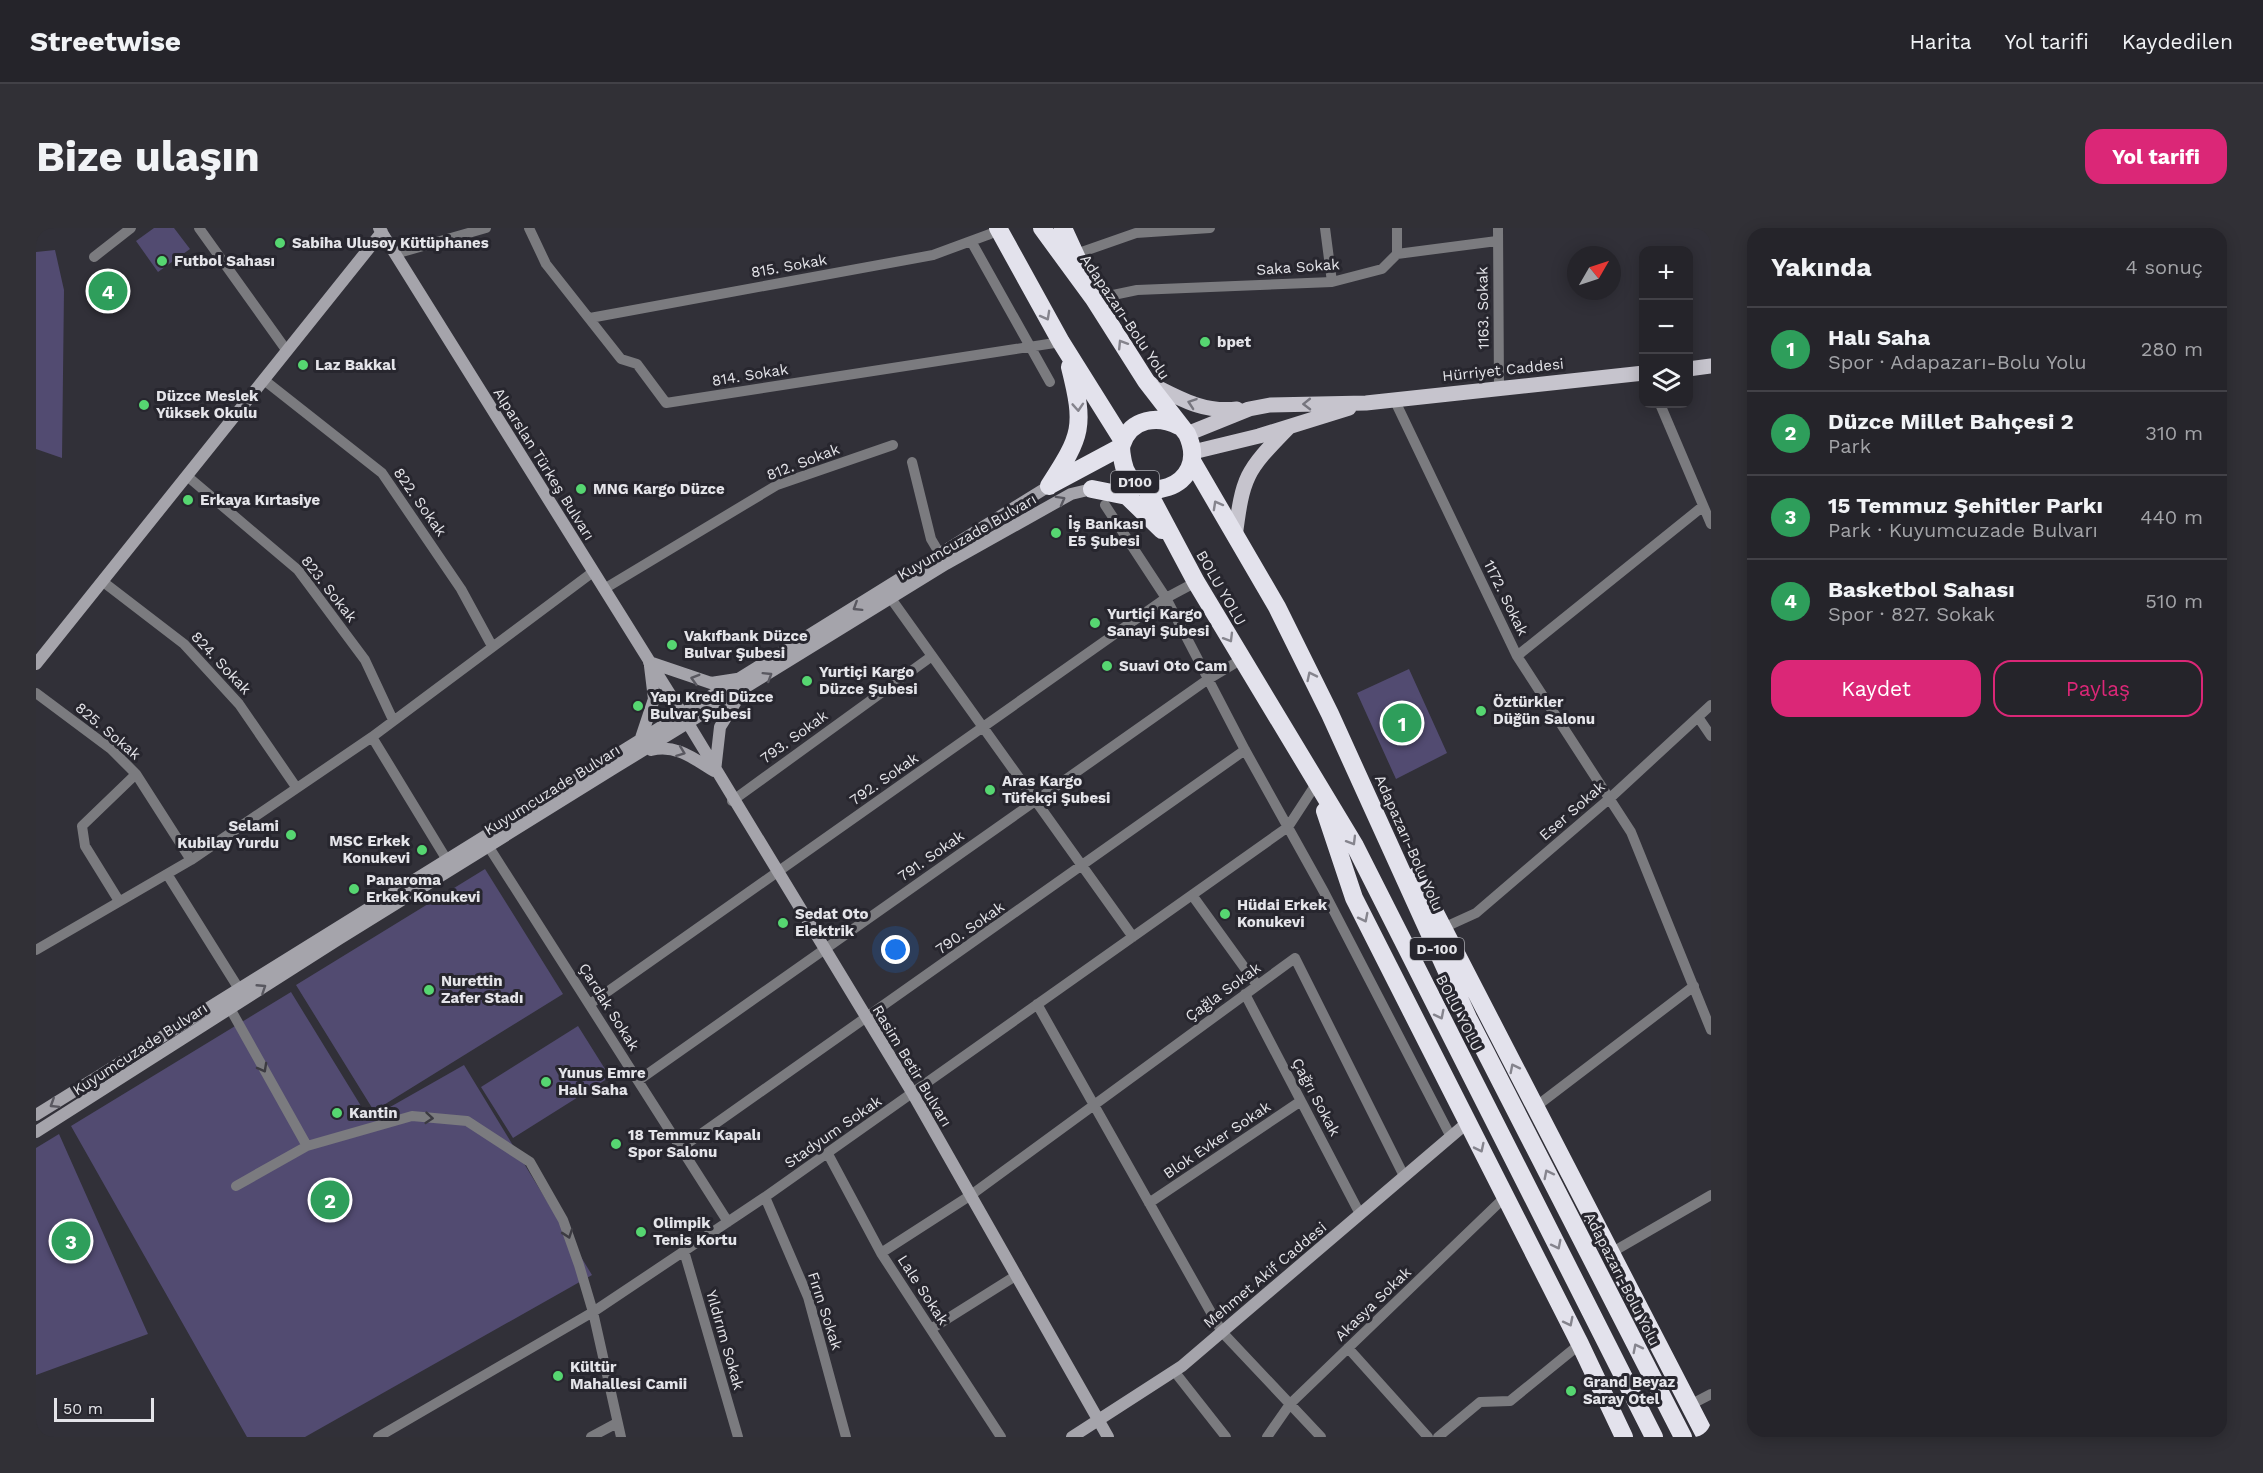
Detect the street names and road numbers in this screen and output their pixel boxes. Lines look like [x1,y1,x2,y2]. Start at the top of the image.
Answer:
street label: 815. Sokak [750,250,829,282]
street label: Adapazarı-Bolu Yolu [1076,251,1174,383]
street label: Saka Sokak [1256,255,1341,279]
street label: 1163. Sokak [1473,266,1493,349]
street label: Hürriyet Caddesi [1441,355,1565,385]
street label: 814. Sokak [710,360,790,390]
street label: Alparslan Türkeş Bulvarı [490,385,598,543]
street label: 812. Sokak [764,440,843,484]
street label: 822. Sokak [390,464,451,540]
road number: D100 [1111,471,1159,493]
street label: Kuyumcuzade Bulvarı [895,490,1039,584]
street label: BOLU YOLU [1192,547,1250,629]
street label: 823. Sokak [297,552,361,626]
street label: 1172. Sokak [1480,557,1532,639]
street label: 824. Sokak [187,628,255,699]
street label: 825. Sokak [72,698,145,764]
street label: 793. Sokak [757,706,832,768]
street label: Kuyumcuzade Bulvarı [481,741,623,839]
street label: 792. Sokak [846,749,922,809]
street label: Adapazarı-Bolu Yolu [1371,772,1447,914]
street label: Eser Sokak [1536,777,1609,844]
street label: 791. Sokak [894,826,968,885]
street label: 790. Sokak [932,897,1008,958]
road number: D-100 [1410,938,1464,960]
street label: Çağla Sokak [1182,958,1265,1025]
street label: Çardak Sokak [575,960,643,1055]
street label: BOLU YOLU [1432,972,1486,1054]
street label: Kuyumcuzade Bulvarı [69,999,211,1099]
street label: Rasim Betir Bulvarı [869,1002,955,1130]
street label: Çağrı Sokak [1288,1055,1344,1140]
street label: Stadyum Sokak [781,1092,885,1172]
street label: Blok Evker Sokak [1160,1097,1274,1182]
street label: Adapazarı-Bolu Yolu [1581,1209,1663,1349]
street label: Mehmet Akif Caddesi [1200,1218,1330,1332]
street label: Lale Sokak [894,1252,953,1329]
street label: Akasya Sokak [1331,1263,1415,1345]
street label: Fırın Sokak [804,1270,846,1353]
street label: Yıldırım Sokak [702,1288,748,1393]

